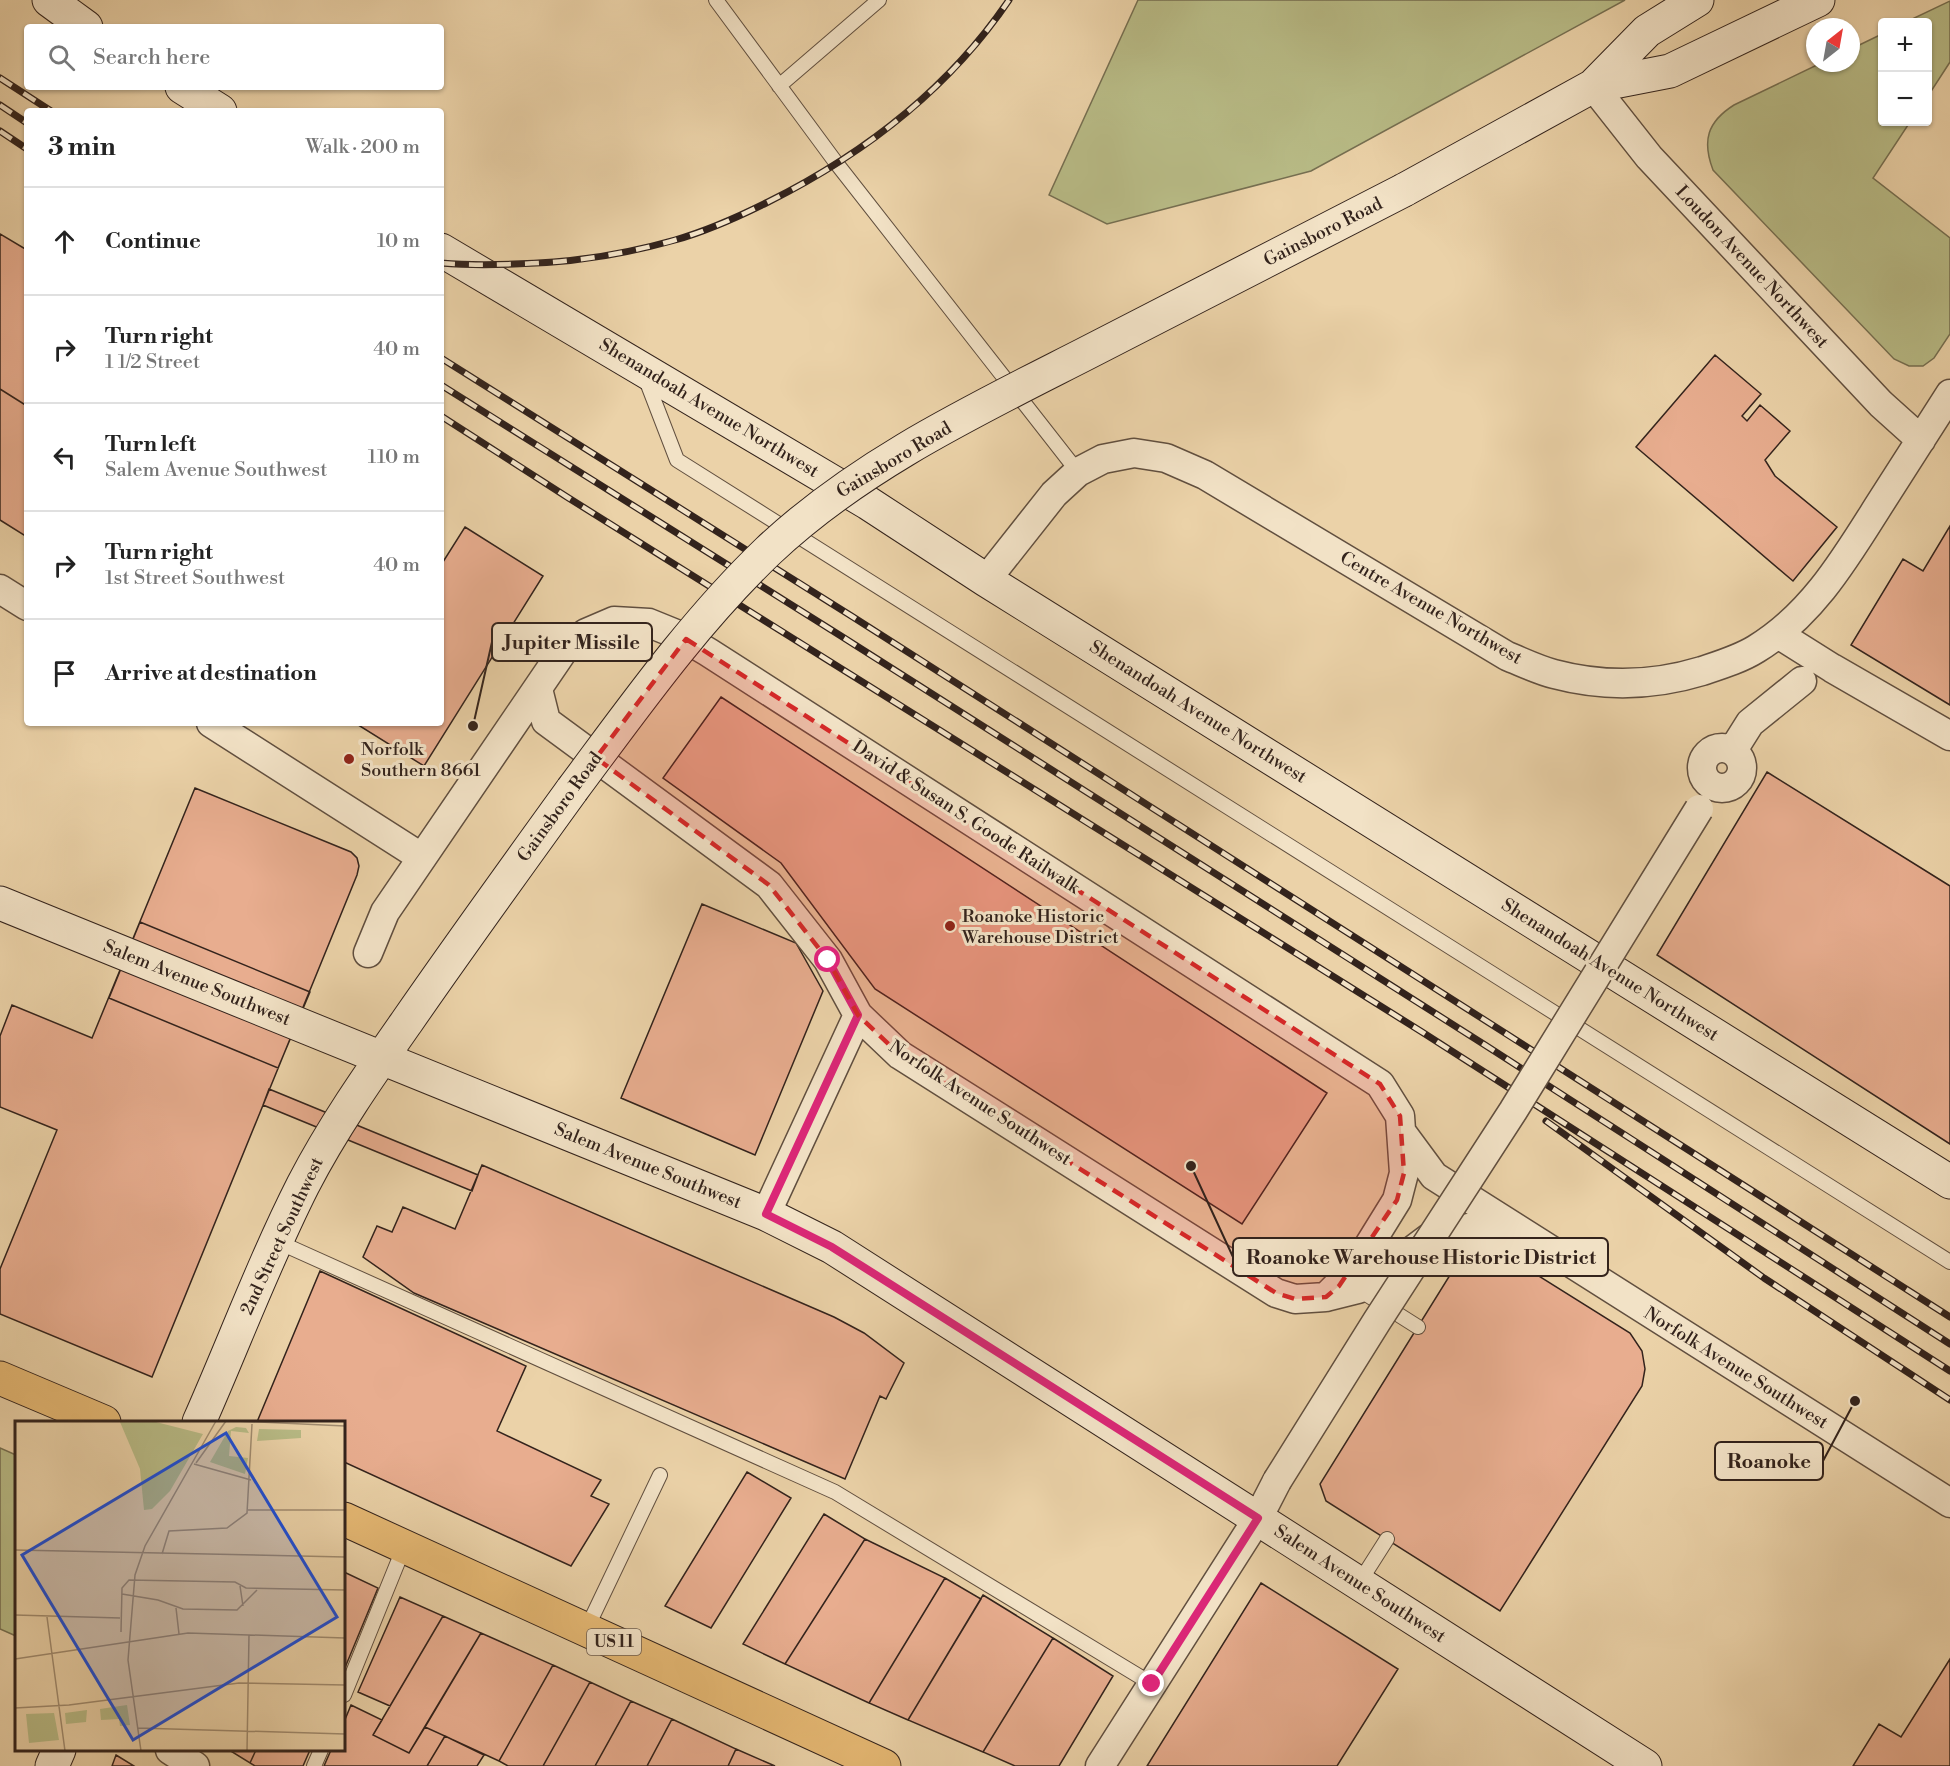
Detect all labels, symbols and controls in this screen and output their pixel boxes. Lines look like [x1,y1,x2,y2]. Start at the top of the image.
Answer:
north arrow [1806,18,1860,72]
map controls [1878,18,1932,126]
button: + [1878,18,1932,72]
search box [24,24,444,90]
icon: search [45,41,78,74]
text: Search here [93,44,210,71]
button: − [1878,72,1932,126]
text: 3 min [48,131,116,163]
text: Walk · 200 m [306,135,420,160]
street label: Loudon Avenue Northwest [1670,181,1834,354]
street label: Gainsboro Road [1260,192,1387,272]
icon: ahead [48,225,81,258]
text: Continue [105,228,201,255]
text: 10 m [377,229,420,254]
text: Turn right [105,323,213,350]
icon: right [48,333,81,366]
street label: Shenandoah Avenue Northwest [595,333,824,483]
text: 40 m [373,337,420,362]
text: 1 1/2 Street [105,350,200,375]
street label: Gainsboro Road [832,416,956,503]
text: Turn left [105,431,196,458]
icon: left [48,441,81,474]
text: 110 m [368,445,420,470]
text: Salem Avenue Southwest [105,458,327,483]
text: Turn right [105,539,213,566]
street label: Centre Avenue Northwest [1336,546,1527,670]
icon: right [48,549,81,582]
text: 40 m [373,553,420,578]
text: 1st Street Southwest [105,566,285,591]
callout: Jupiter Missile [492,623,652,661]
text: Jupiter Missile [501,631,640,656]
street label: Shenandoah Avenue Northwest [1085,635,1312,789]
icon: arrive [48,657,81,690]
text: Arrive at destination [105,660,317,687]
street label: David & Susan S. Goode Railwalk [848,735,1085,900]
place label: Norfolk Southern 8661 [361,738,481,782]
street label: Gainsboro Road [512,747,608,867]
marker: Norfolk Southern 8661 [342,752,356,766]
street label: Shenandoah Avenue Northwest [1497,893,1724,1047]
place label: Roanoke Historic Warehouse District [961,905,1119,949]
marker: Roanoke Historic Warehouse District [943,919,957,933]
street label: Salem Avenue Southwest [100,935,295,1031]
route start [814,946,840,972]
street label: Norfolk Avenue Southwest [884,1035,1076,1171]
street label: Salem Avenue Southwest [551,1118,746,1214]
street label: 2nd Street Southwest [235,1153,329,1318]
callout: Roanoke Warehouse Historic District [1233,1238,1608,1276]
text: Roanoke Warehouse Historic District [1246,1246,1597,1271]
street label: Norfolk Avenue Southwest [1640,1302,1833,1435]
inset map [15,1421,345,1751]
callout: Roanoke [1715,1442,1823,1480]
text: Roanoke [1727,1450,1811,1475]
street label: Salem Avenue Southwest [1270,1520,1451,1648]
road number: US 11 [587,1629,641,1655]
route end [1138,1670,1164,1696]

